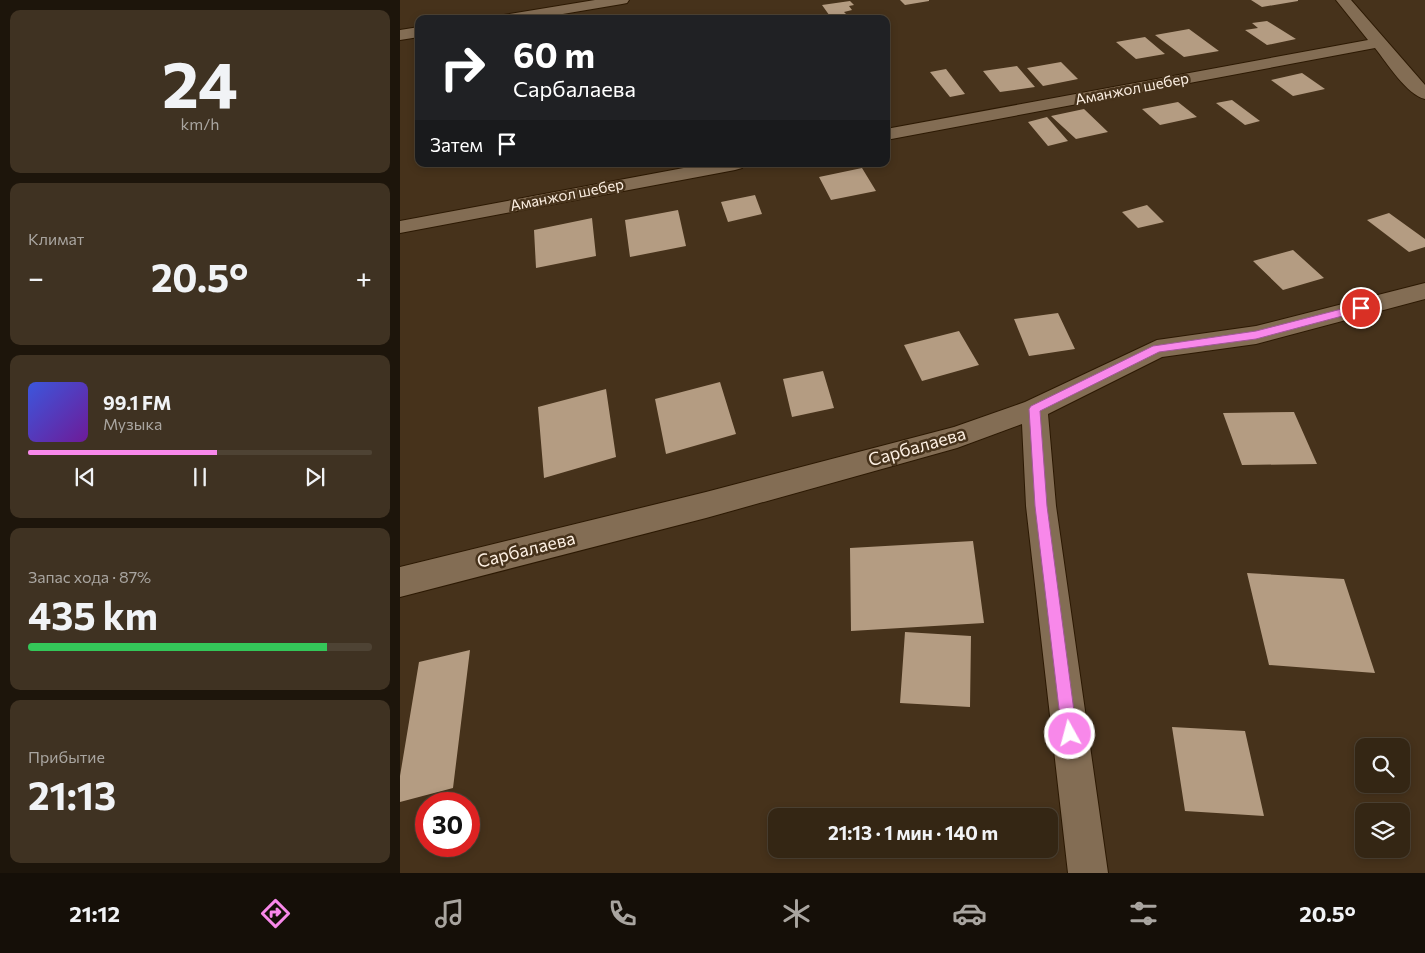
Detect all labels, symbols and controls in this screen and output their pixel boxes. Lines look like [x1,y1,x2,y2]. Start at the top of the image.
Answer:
text: 60 m [513,32,595,75]
icon: right [430,35,495,100]
text: 24 [162,42,238,121]
street label: Аманжол шебер [1073,68,1190,108]
text: Сарбалаева [513,75,636,102]
text: km/h [181,114,219,133]
icon: arrive [493,130,521,158]
text: Затем [430,133,483,156]
street label: Аманжол шебер [508,174,625,214]
text: Климат [28,229,84,248]
text: 20.5° [151,253,248,300]
text: − [28,260,44,294]
text: + [356,260,372,294]
pin [1340,287,1382,329]
icon: arrive [1347,294,1375,322]
text: 99.1 FM [103,391,171,414]
text: Музыка [103,414,162,433]
street label: Сарбалаева [865,422,968,470]
icon: previous [71,463,99,491]
icon: pause [186,463,214,491]
icon: next [301,463,329,491]
street label: Сарбалаева [474,526,577,572]
text: Запас хода · 87% [28,567,151,586]
text: 435 km [28,591,158,638]
position arrow [1043,707,1095,759]
map controls [1355,738,1410,858]
button: search [1355,738,1410,793]
text: Прибытие [28,747,105,766]
text: 21:13 [28,771,116,818]
speed limit sign: 30 [415,792,480,857]
button: layers [1355,803,1410,858]
text: 21:13 · 1 мин · 140 m [828,821,998,844]
icon: directions [258,896,293,931]
icon: music [432,896,467,931]
icon: phone [605,896,640,931]
icon: climate [779,896,814,931]
icon: car [952,896,987,931]
icon: filters [1126,896,1161,931]
text: 21:12 [69,900,120,927]
text: 20.5° [1299,900,1356,927]

